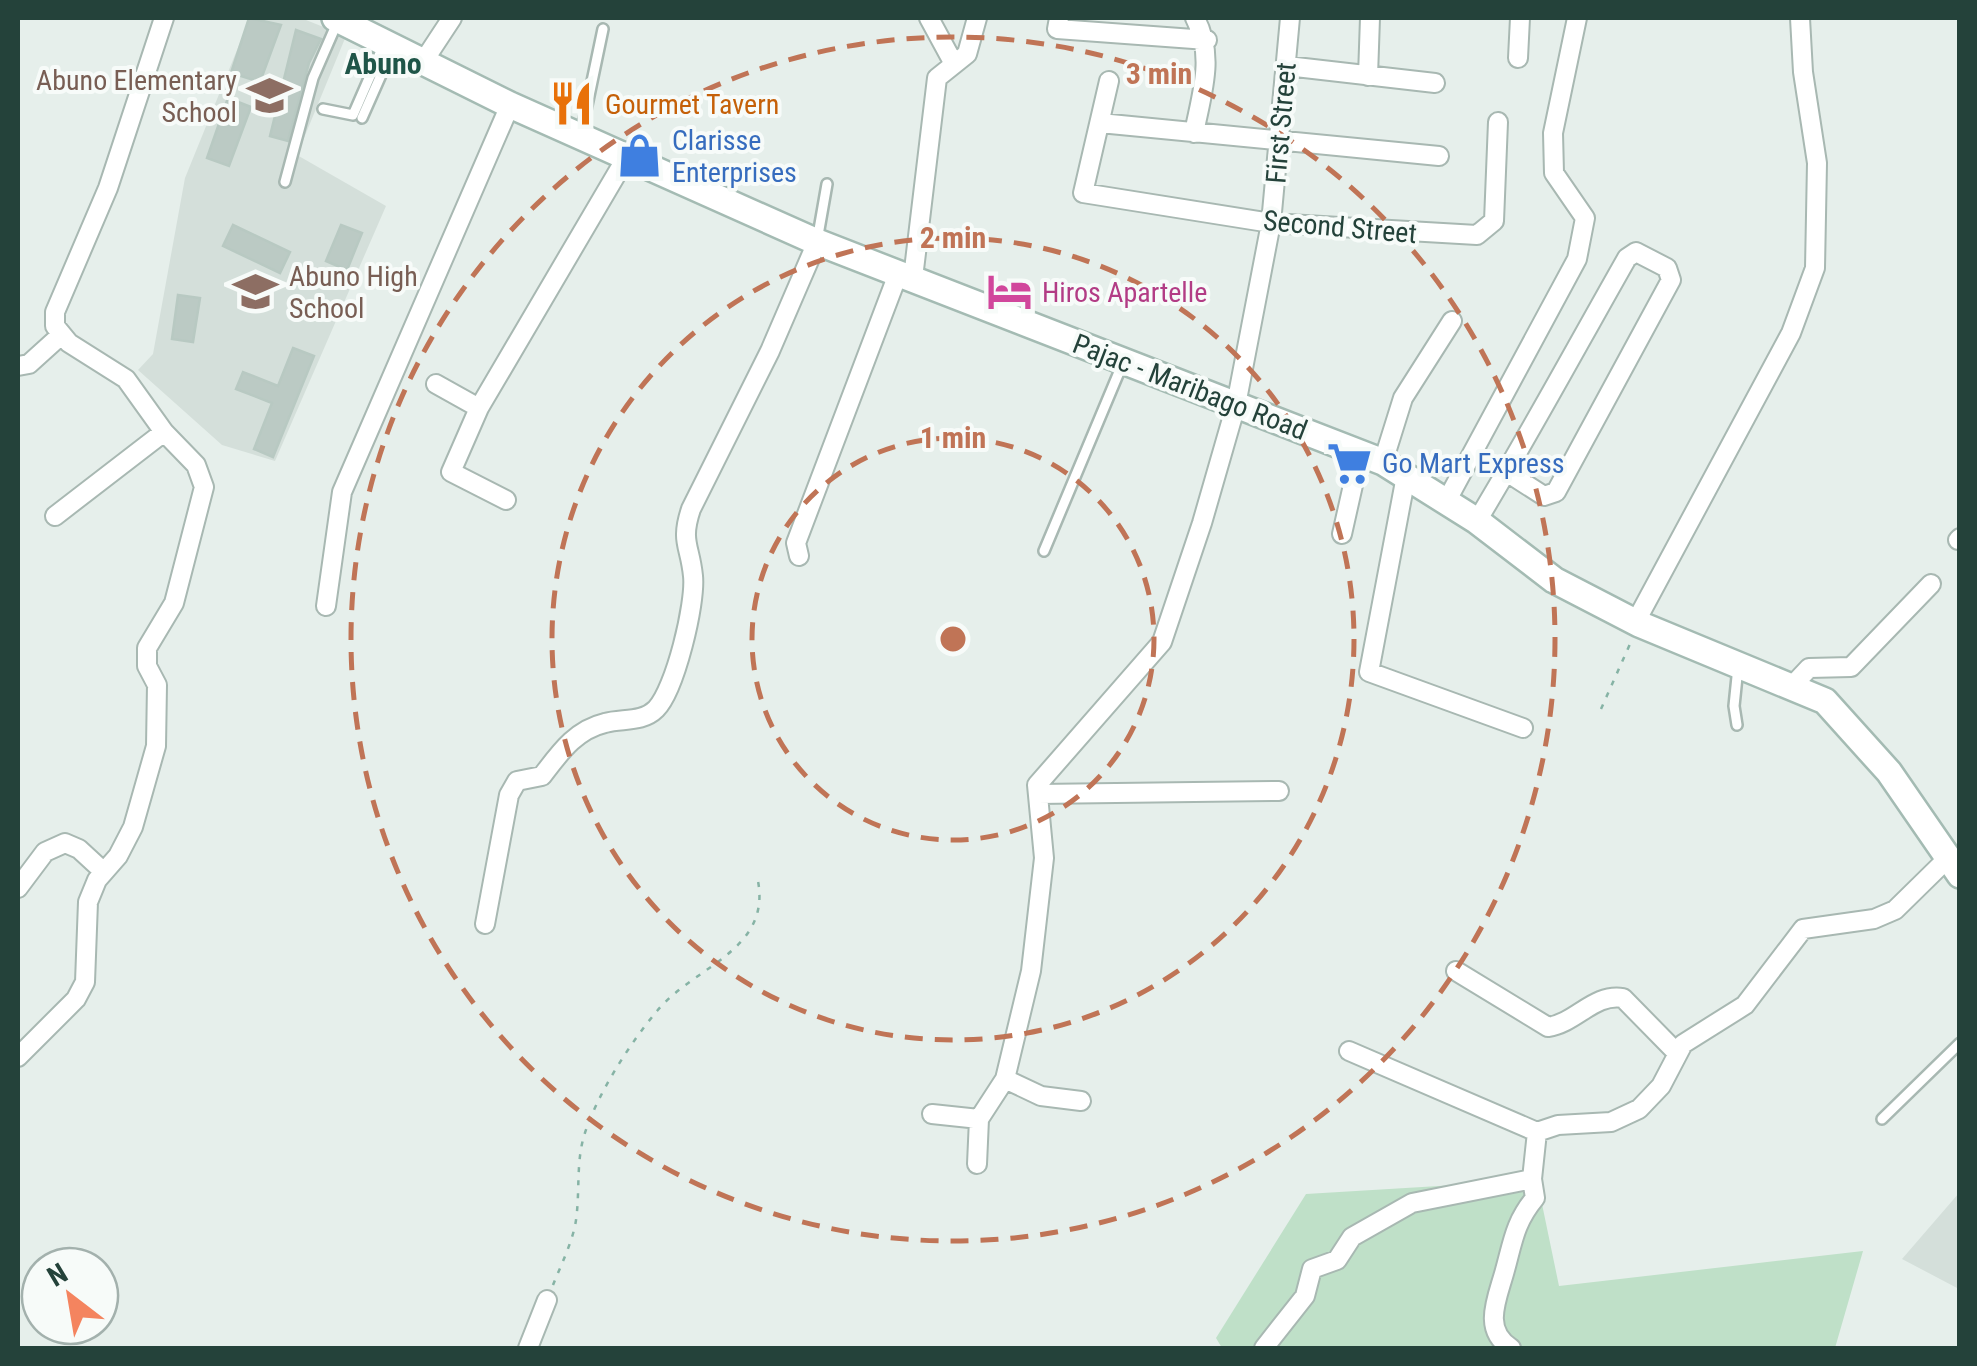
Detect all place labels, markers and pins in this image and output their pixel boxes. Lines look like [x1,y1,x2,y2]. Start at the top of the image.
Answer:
place label: Abuno Elementary School [36,64,237,129]
school or university icon: Abuno Elementary School [246,72,294,120]
restaurant icon: Gourmet Tavern [548,80,596,128]
place label: Gourmet Tavern [605,88,779,121]
place label: Clarisse Enterprises [672,124,797,189]
shop icon: Clarisse Enterprises [615,132,663,180]
place label: Abuno High School [289,260,418,325]
school or university icon: Abuno High School [232,268,280,316]
hotel icon: Hiros Apartelle [985,268,1033,316]
place label: Hiros Apartelle [1042,276,1207,309]
supermarket icon: Go Mart Express [1325,439,1373,487]
place label: Go Mart Express [1382,447,1564,480]
centre of rings [935,621,971,657]

